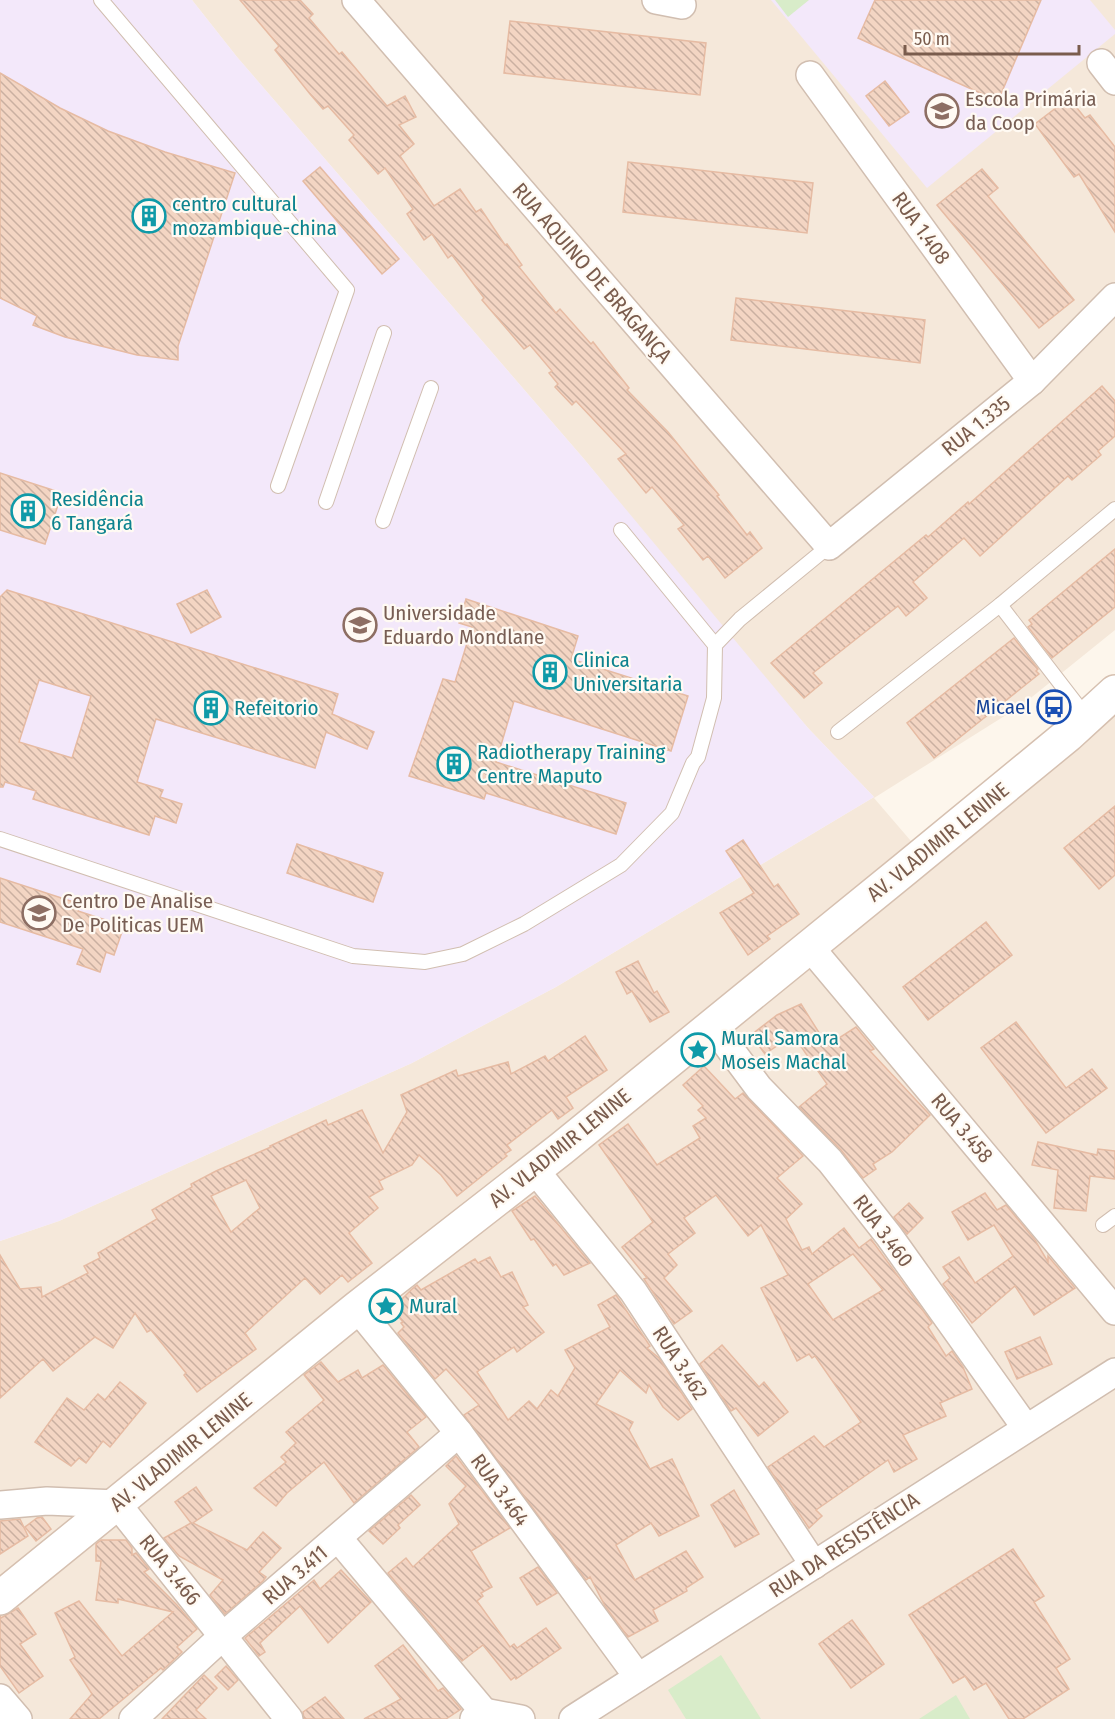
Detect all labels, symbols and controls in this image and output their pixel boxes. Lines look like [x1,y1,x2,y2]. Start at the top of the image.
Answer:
scale bar [905,18,1079,56]
text: 50 m [914,28,950,50]
place label: Escola Primária da Coop [965,86,1097,136]
school or university icon: Escola Primária da Coop [924,93,960,129]
street label: RUA AQUINO DE BRAGANÇA [507,178,677,368]
street label: RUA 1.408 [886,187,956,269]
place label: centro cultural mozambique-china [172,191,337,241]
building icon: centro cultural mozambique-china [131,198,167,234]
street label: RUA 1.335 [936,390,1016,462]
place label: Residência 6 Tangará [51,486,144,536]
building icon: Residência 6 Tangará [10,493,46,529]
place label: Universidade Eduardo Mondlane [383,600,544,650]
school or university icon: Universidade Eduardo Mondlane [342,607,378,643]
place label: Clinica Universitaria [573,647,683,697]
building icon: Clinica Universitaria [532,654,568,690]
bus stop icon: Micael [1036,689,1072,725]
building icon: Refeitorio [193,690,229,726]
place label: Micael [976,694,1031,720]
place label: Refeitorio [234,695,319,721]
place label: Radiotherapy Training Centre Maputo [477,739,666,789]
building icon: Radiotherapy Training Centre Maputo [436,746,472,782]
street label: AV. VLADIMIR LENINE [862,777,1014,907]
place label: Centro De Analise De Politicas UEM [62,888,213,938]
school or university icon: Centro De Analise De Politicas UEM [21,895,57,931]
place label: Mural Samora Moseis Machal [721,1025,847,1075]
place icon: Mural Samora Moseis Machal [680,1032,716,1068]
street label: AV. VLADIMIR LENINE [484,1083,636,1213]
street label: RUA 3.458 [925,1088,999,1168]
street label: RUA 3.460 [847,1190,919,1272]
place icon: Mural [368,1288,404,1324]
place label: Mural [409,1293,458,1319]
street label: RUA 3.462 [647,1321,713,1405]
street label: AV. VLADIMIR LENINE [105,1387,257,1517]
street label: RUA 3.464 [465,1449,535,1531]
street label: RUA DA RESISTÊNCIA [764,1487,924,1603]
street label: RUA 3.466 [134,1529,206,1611]
street label: RUA 3.411 [257,1540,333,1610]

